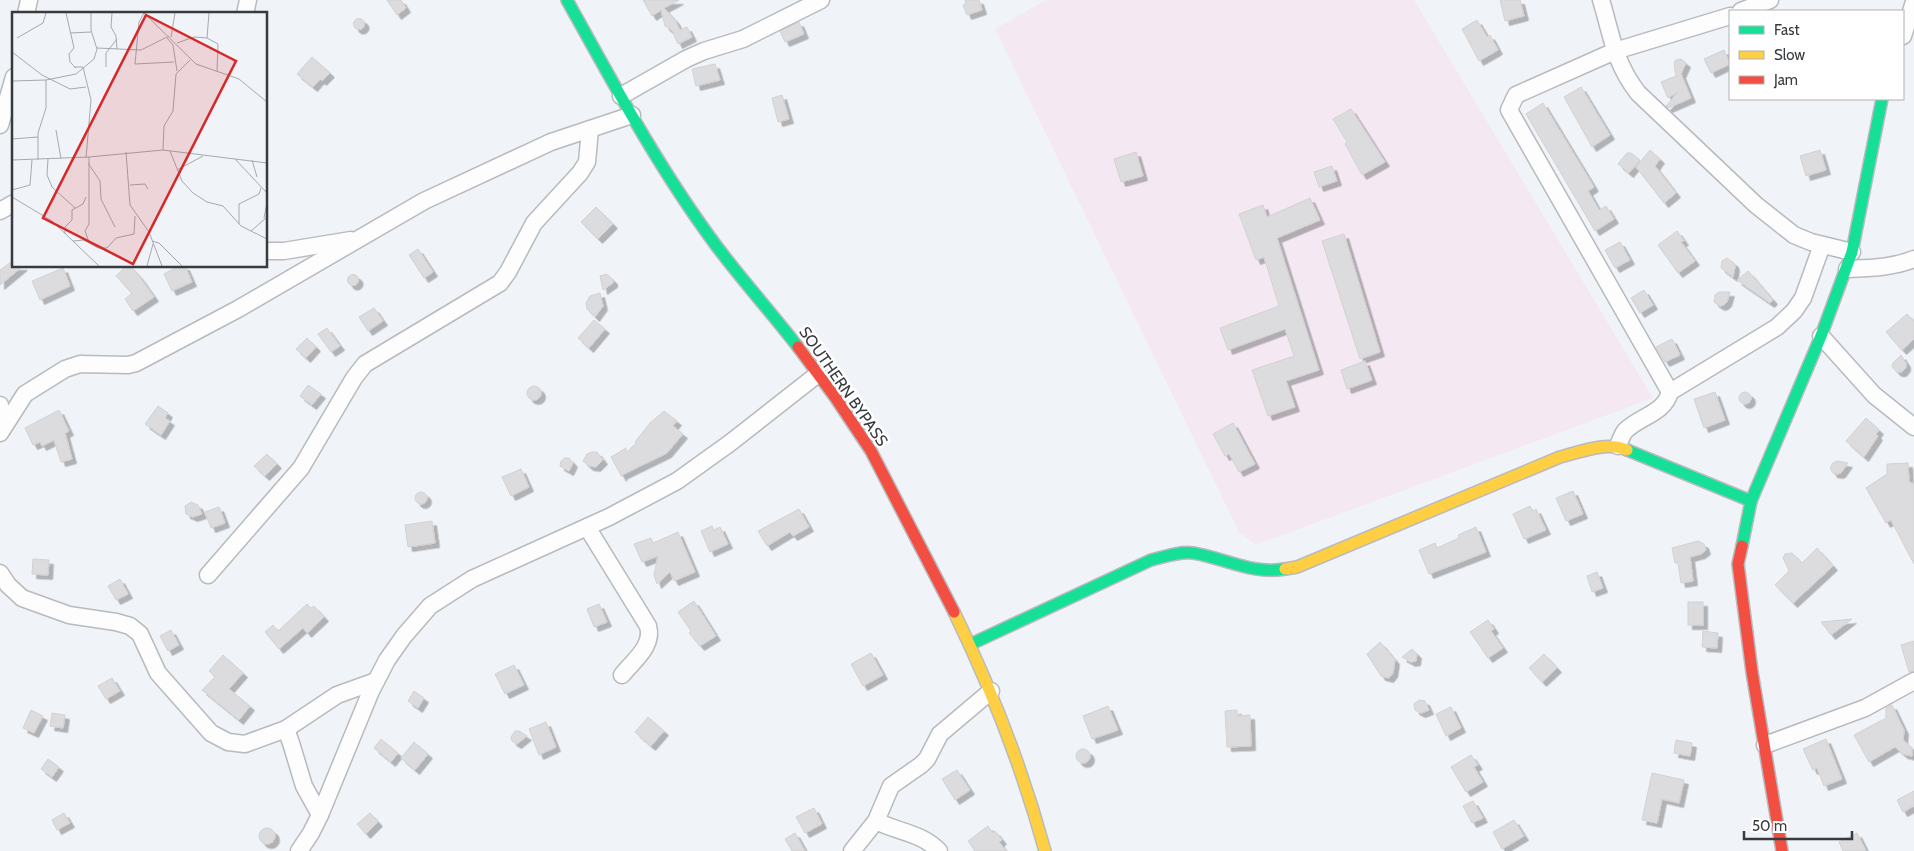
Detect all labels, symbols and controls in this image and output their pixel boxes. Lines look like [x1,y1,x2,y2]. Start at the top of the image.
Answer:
legend [1729,10,1904,100]
inset map [12,12,268,268]
text: Fast [1774,21,1799,39]
text: Slow [1774,46,1805,64]
text: Jam [1773,71,1798,89]
street label: SOUTHERN BYPASS [795,323,892,450]
scale bar [1744,808,1852,840]
text: 50 m [1752,817,1787,835]

